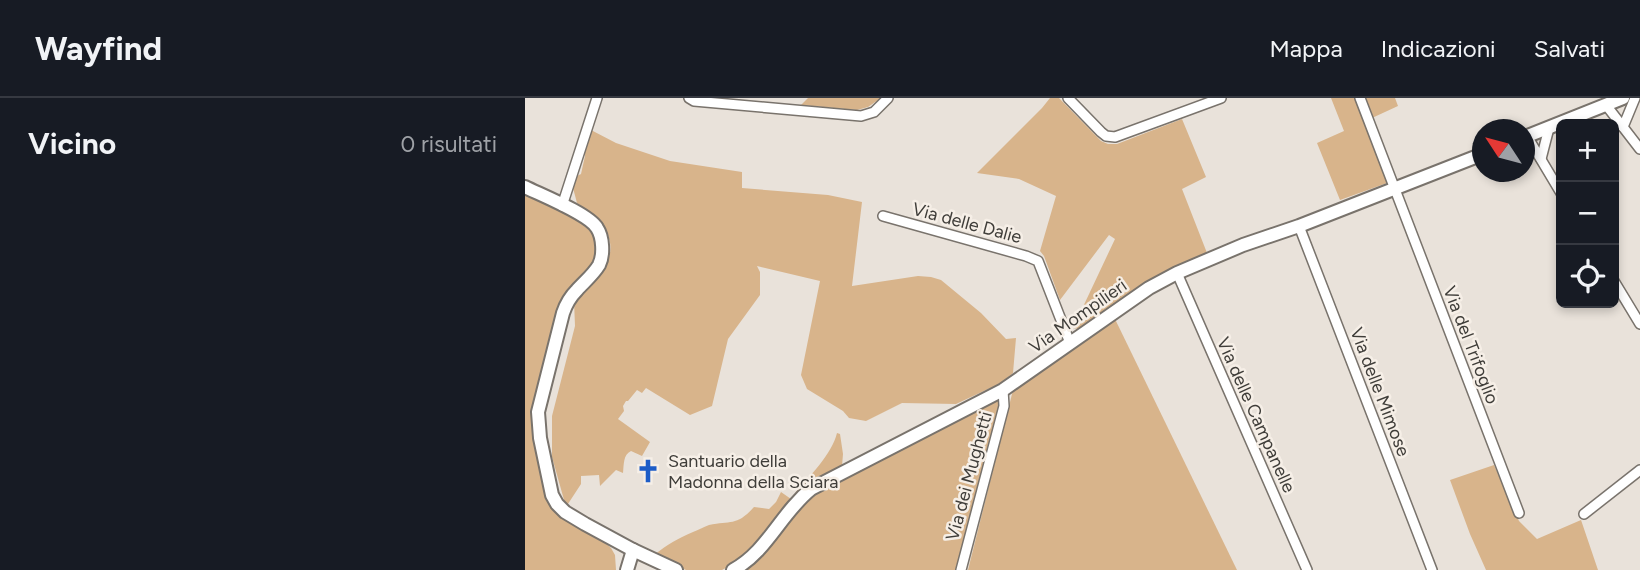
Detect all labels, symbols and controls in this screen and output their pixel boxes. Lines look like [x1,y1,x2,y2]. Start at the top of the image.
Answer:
text: Wayfind [35,29,162,68]
text: Mappa [1270,34,1343,63]
text: Indicazioni [1381,34,1496,63]
text: Salvati [1534,34,1605,63]
north arrow [1472,119,1535,182]
map controls [1556,119,1619,308]
button: + [1556,119,1619,182]
text: Vicino [28,125,116,162]
text: 0 risultati [400,130,497,158]
button: − [1556,182,1619,245]
street label: Via delle Dalie [910,198,1024,248]
button: locate [1556,245,1619,308]
street label: Via Mompilieri [1025,274,1131,358]
street label: Via del Trifoglio [1438,283,1504,407]
street label: Via delle Mimose [1345,324,1415,460]
street label: Via delle Campanelle [1212,334,1300,496]
street label: Via dei Mughetti [941,409,997,543]
place label: Santuario della Madonna della Sciara [668,450,838,493]
church icon: Santuario della Madonna della Sciara [634,457,662,485]

